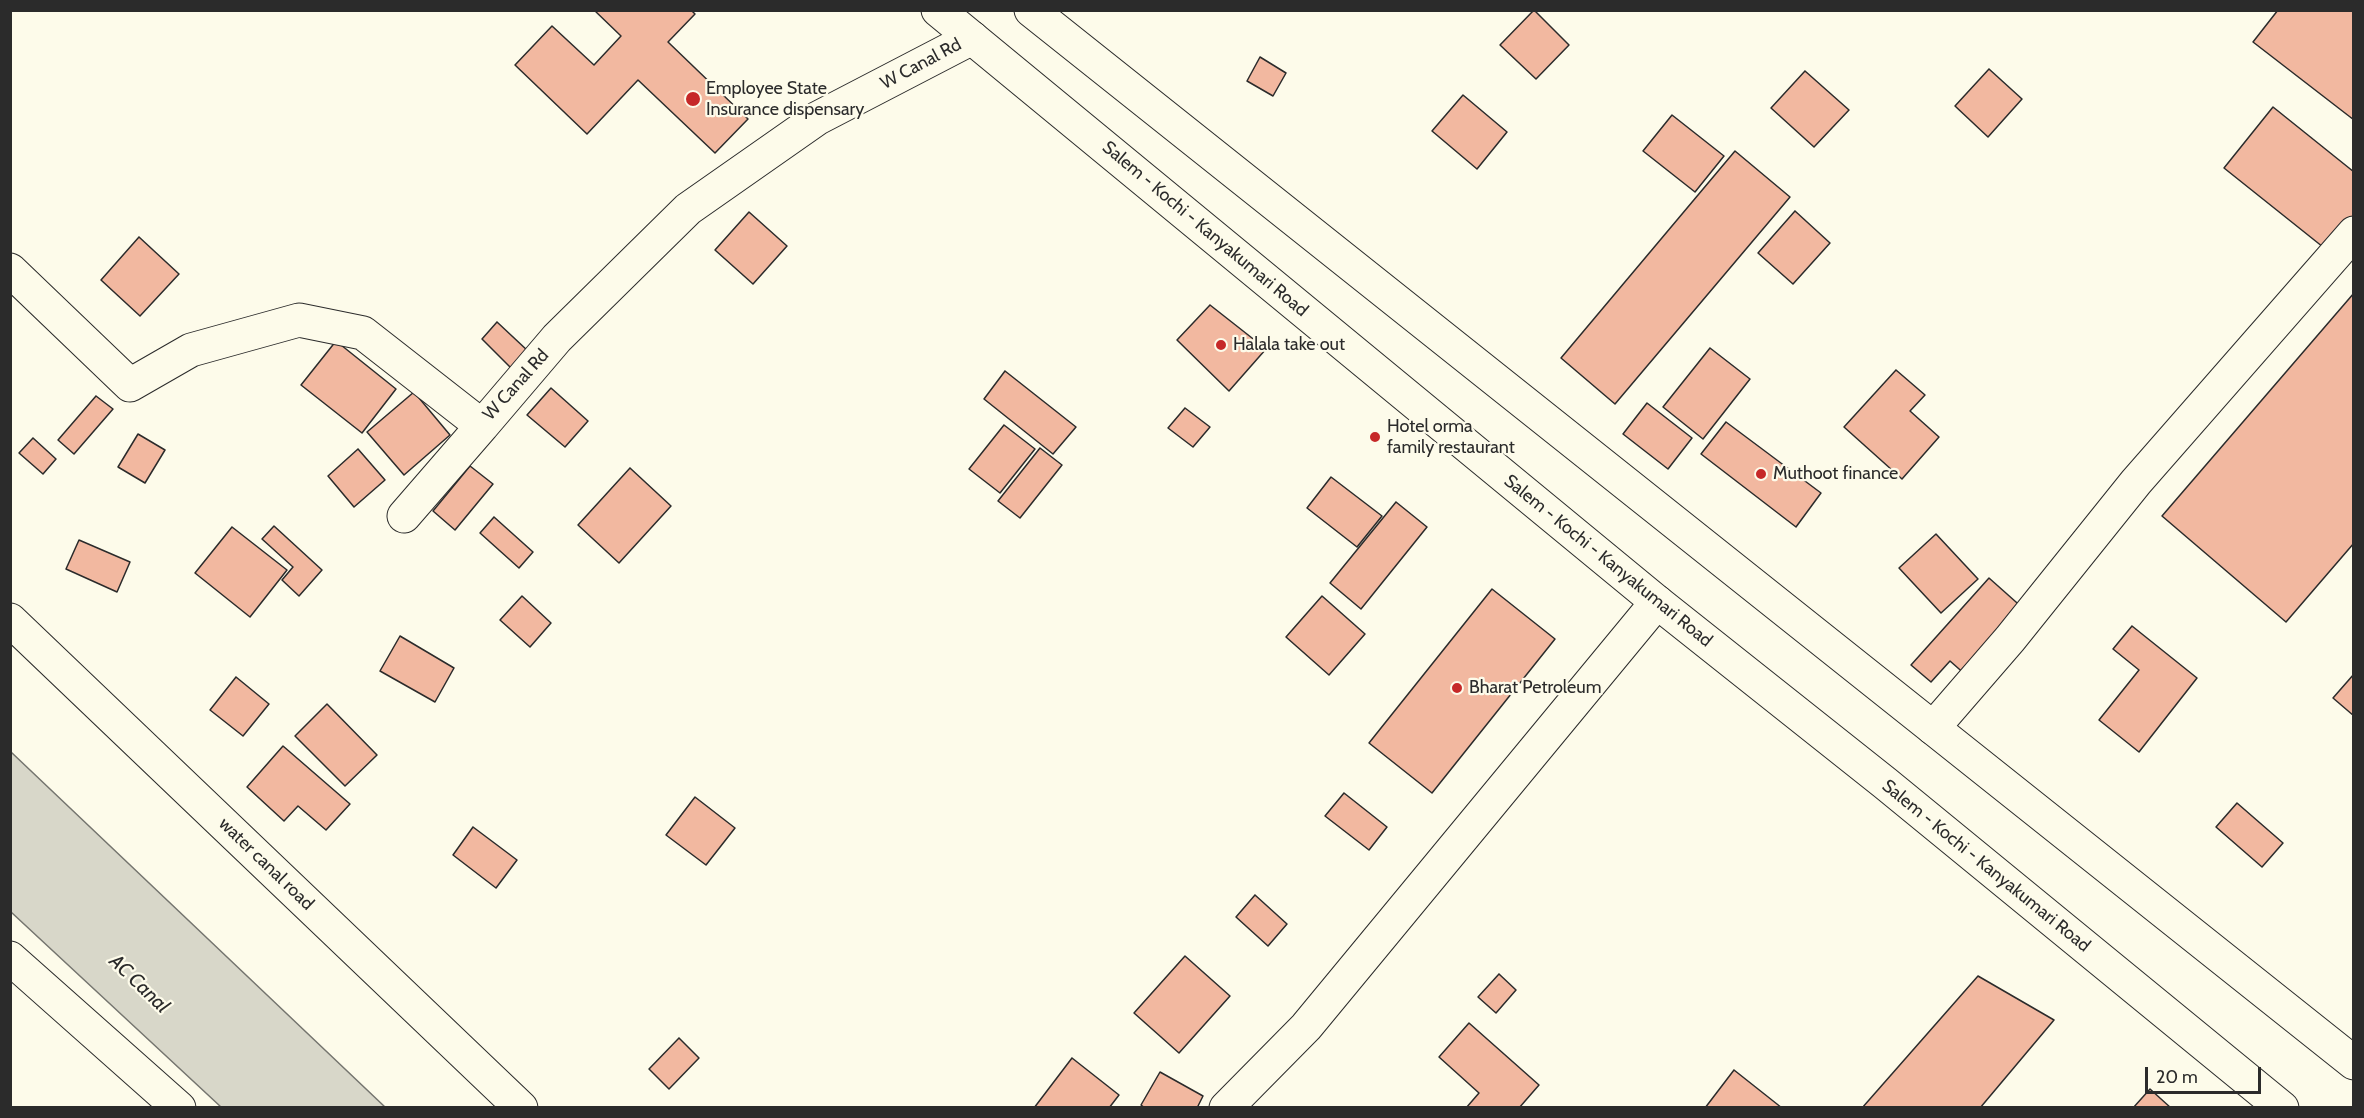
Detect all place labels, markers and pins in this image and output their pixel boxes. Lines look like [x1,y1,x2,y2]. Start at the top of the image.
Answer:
place label: Employee State Insurance dispensary [706,78,864,121]
marker: Employee State Insurance dispensary [684,90,702,108]
place label: Halala take out [1233,334,1345,356]
marker: Halala take out [1214,338,1228,352]
place label: Hotel orma family restaurant [1387,416,1515,458]
marker: Hotel orma family restaurant [1368,430,1382,444]
place label: Muthoot finance [1773,463,1898,485]
marker: Muthoot finance [1754,467,1768,481]
place label: Bharat Petroleum [1469,677,1601,699]
marker: Bharat Petroleum [1450,681,1464,695]

